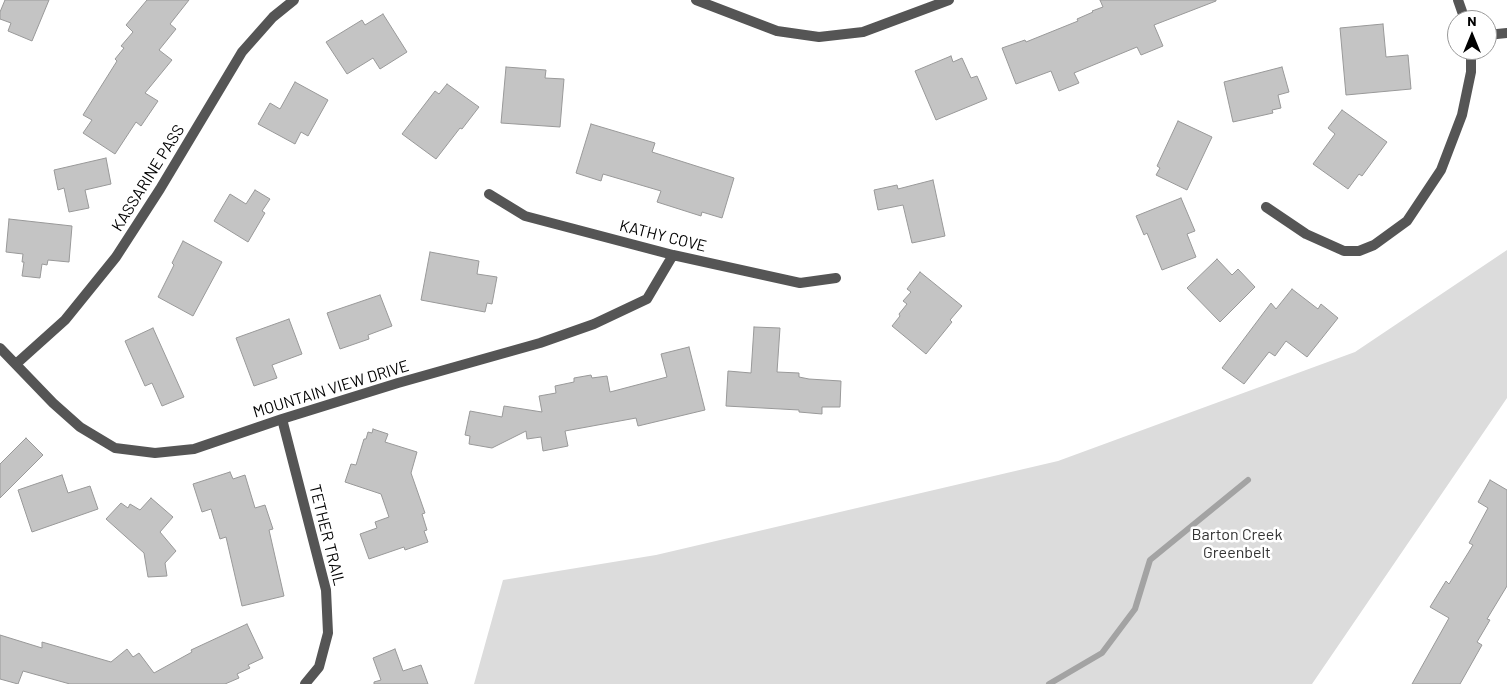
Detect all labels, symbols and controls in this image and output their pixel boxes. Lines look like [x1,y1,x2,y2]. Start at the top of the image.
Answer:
north arrow [1447,10,1497,60]
text: N [1467,12,1477,29]
street label: KASSARINE PASS [108,121,188,235]
street label: KATHY COVE [617,216,709,256]
street label: MOUNTAIN VIEW DRIVE [251,356,411,422]
street label: TETHER TRAIL [305,482,349,588]
park label: Barton Creek Greenbelt [1192,525,1282,563]

